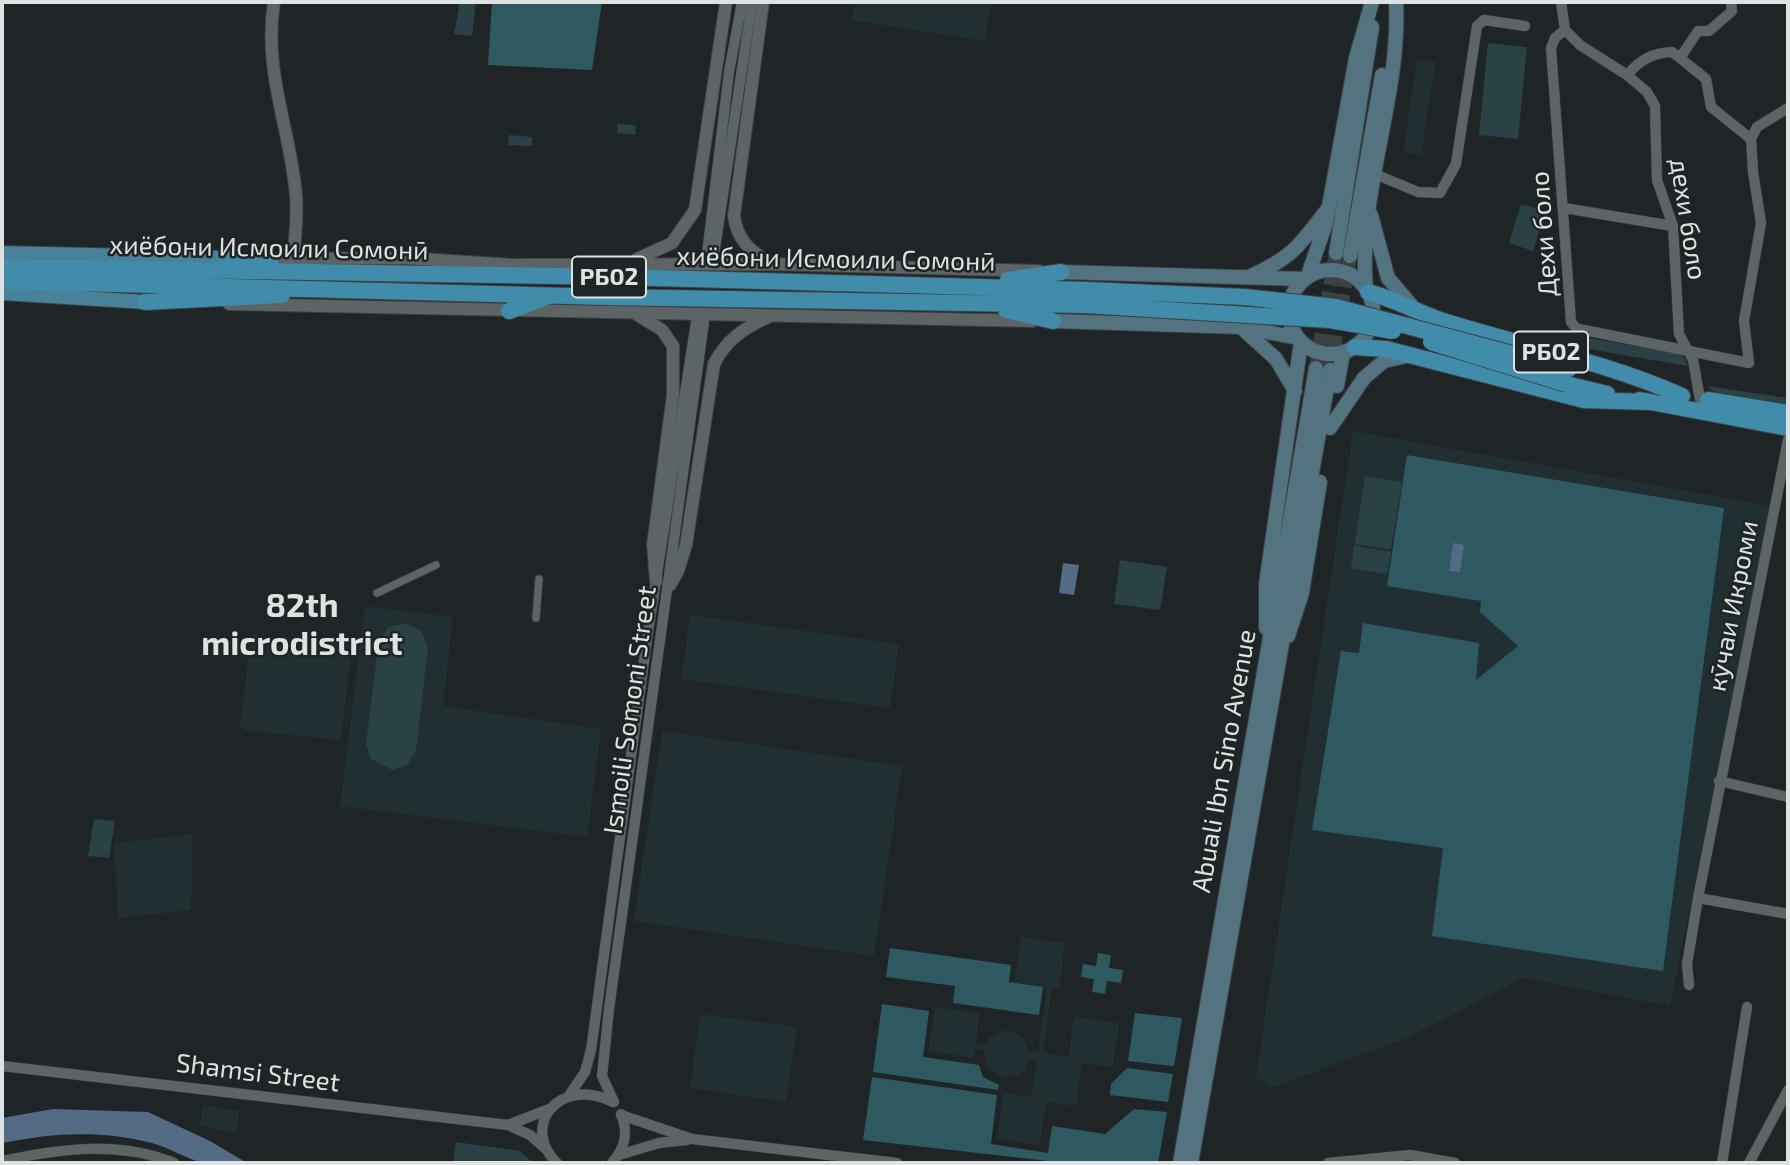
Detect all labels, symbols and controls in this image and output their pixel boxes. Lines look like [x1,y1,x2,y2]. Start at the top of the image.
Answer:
street label: дехи боло [1663,156,1713,282]
street label: Дехи боло [1524,170,1564,298]
street label: хиёбони Исмоили Сомонӣ [109,230,429,266]
street label: хиёбони Исмоили Сомонӣ [676,241,996,277]
road number: РБ02 [572,256,646,298]
road number: РБ02 [1514,332,1588,372]
street label: кӯчаи Икроми [1701,518,1765,694]
street label: Ismoili Somoni Street [597,584,663,836]
district label: 82th microdistrict [201,586,403,664]
street label: Abuali Ibn Sino Avenue [1186,627,1262,895]
street label: Shamsi Street [174,1047,342,1099]

